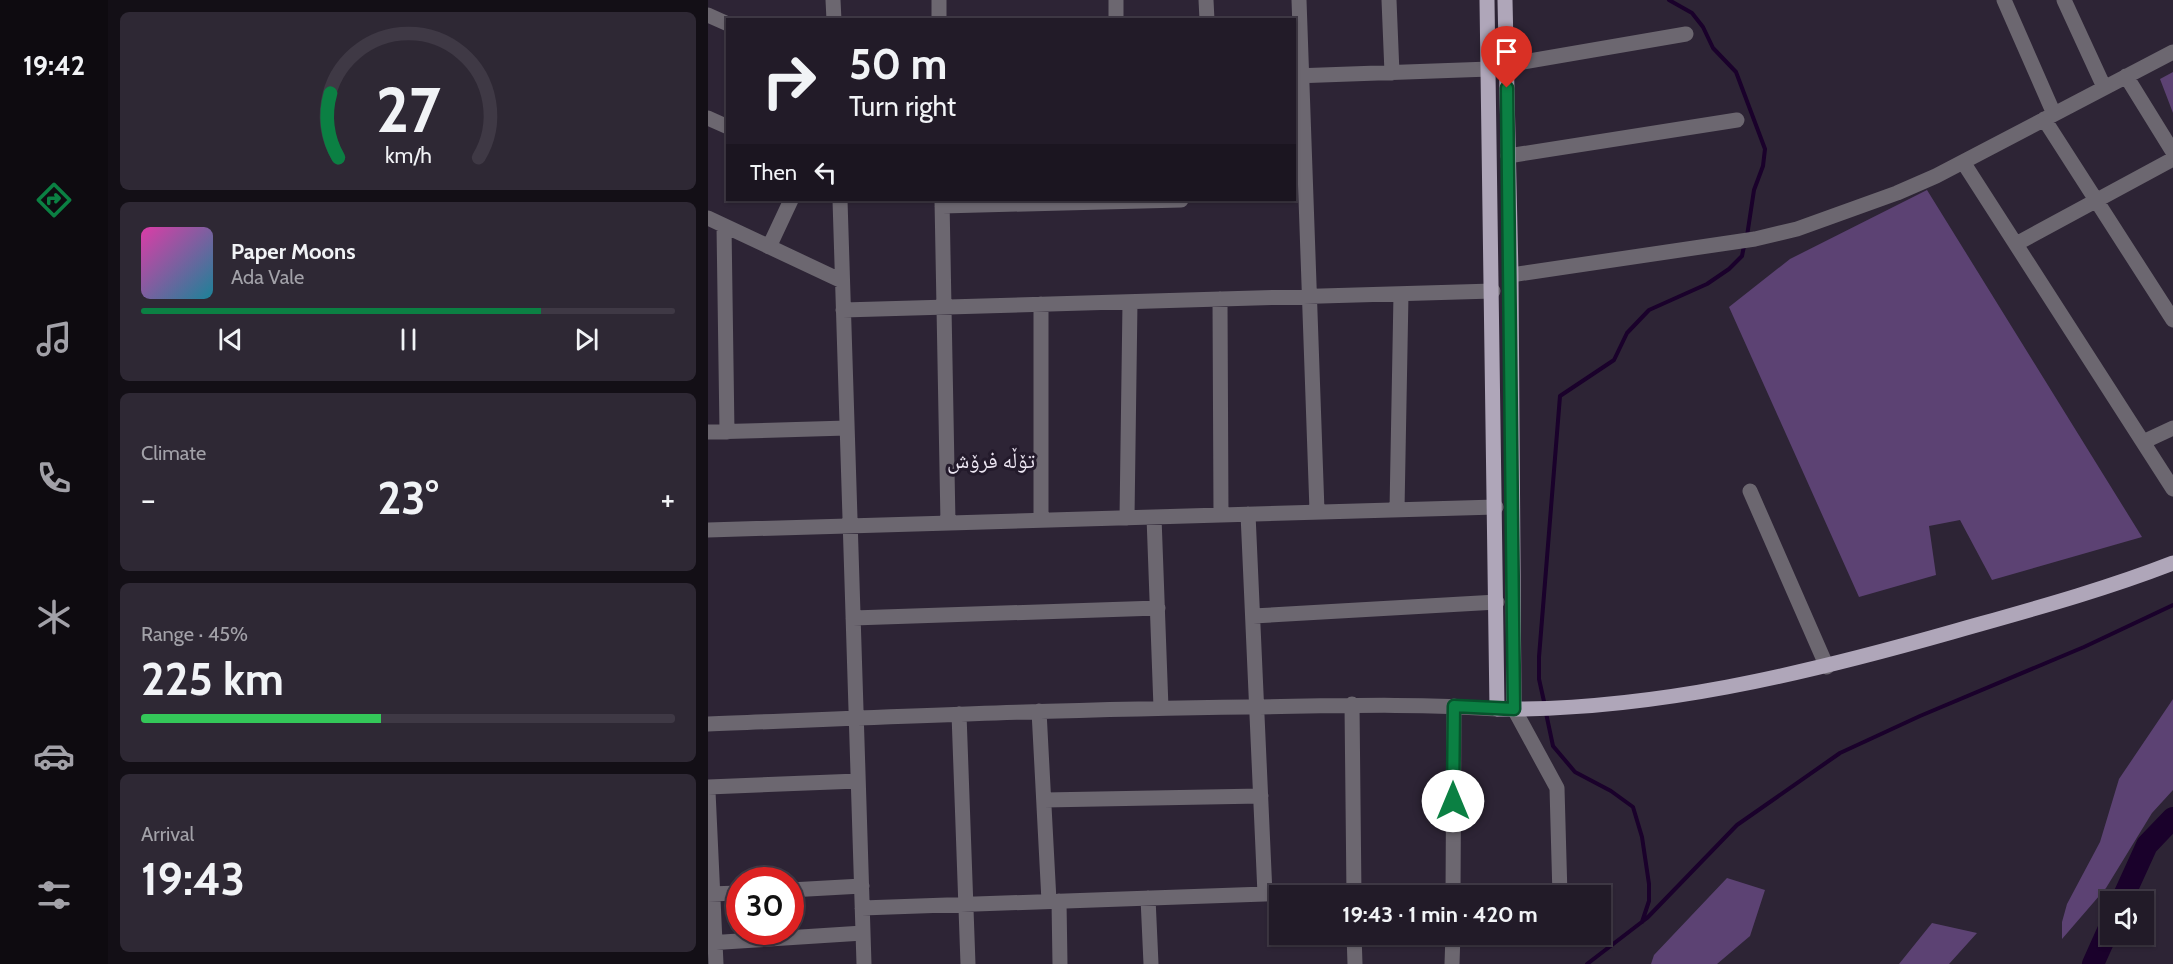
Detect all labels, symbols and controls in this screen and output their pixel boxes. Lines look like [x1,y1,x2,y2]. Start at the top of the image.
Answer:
pin [1481,26,1532,88]
icon: arrive [1490,35,1523,68]
text: 50 m [849,38,947,90]
icon: right [750,42,828,120]
text: 19:42 [23,49,85,82]
text: 27 [376,72,441,148]
text: Turn right [849,90,956,123]
text: km/h [385,143,431,169]
icon: left [809,156,842,189]
text: Then [750,159,797,186]
icon: directions [33,179,75,221]
text: Paper Moons [231,238,355,265]
text: Ada Vale [231,265,304,289]
icon: music [33,318,75,360]
icon: previous [214,323,247,356]
icon: pause [392,323,425,356]
icon: next [570,323,603,356]
text: Climate [141,441,206,465]
district label: تۆڵە فرۆش [947,447,1036,474]
icon: phone [33,457,75,499]
text: 23° [377,471,439,525]
text: − [141,479,156,519]
text: + [660,479,675,519]
icon: climate [33,596,75,638]
text: Range · 45% [141,622,248,646]
text: 225 km [141,652,284,706]
icon: car [33,735,75,777]
position arrow [1421,769,1485,833]
text: Arrival [141,822,194,846]
text: 19:43 [141,852,245,906]
speed limit sign: 30 [726,867,804,945]
icon: filters [33,874,75,916]
map controls [2100,891,2154,945]
button: sound [2100,891,2154,945]
text: 19:43 · 1 min · 420 m [1342,901,1538,928]

